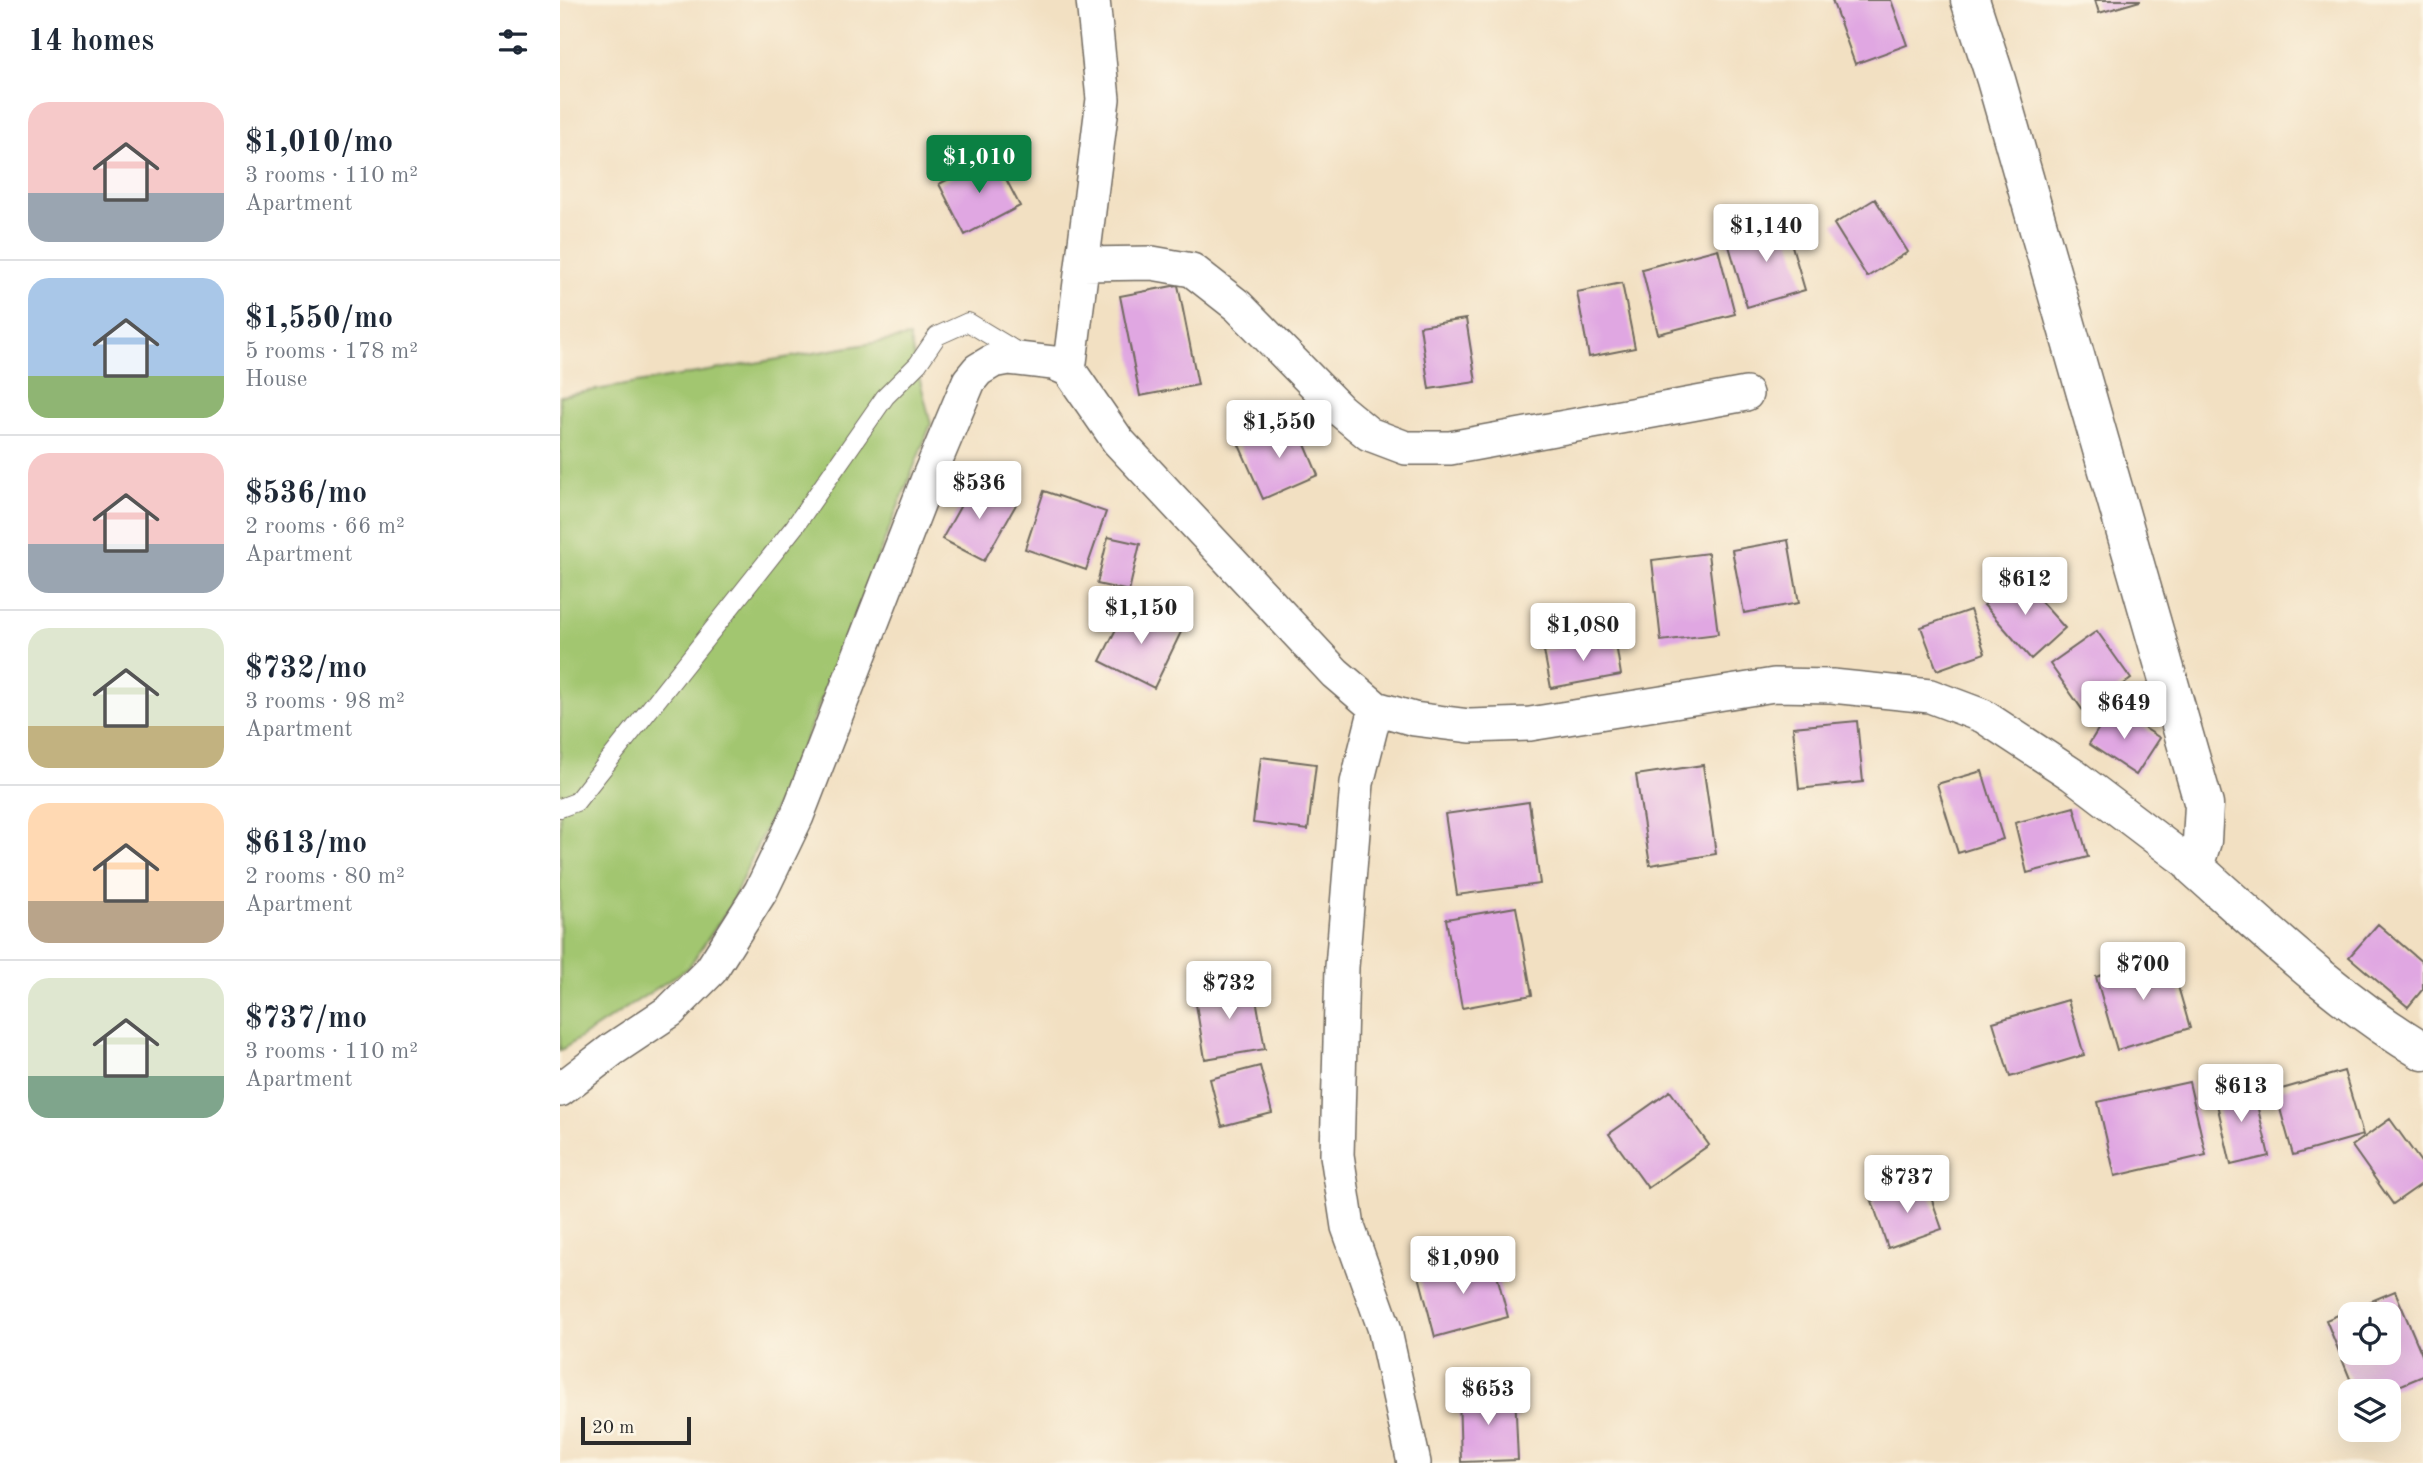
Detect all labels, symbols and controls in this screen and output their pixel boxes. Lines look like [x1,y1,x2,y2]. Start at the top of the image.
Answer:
icon: filters [494,23,532,61]
text: 14 homes [28,27,154,57]
text: $1,010/mo [245,128,393,158]
icon: home [84,130,168,214]
pin: $1,010 [922,136,1036,195]
text: $1,010 [942,146,1016,169]
text: 3 rooms · 110 m² [245,164,418,187]
text: Apartment [245,192,353,215]
pin: $1,140 [1709,204,1823,264]
text: $1,140 [1729,215,1803,238]
text: $1,550/mo [245,304,393,334]
icon: home [84,306,168,390]
text: 5 rooms · 178 m² [245,340,418,363]
text: House [245,368,307,391]
pin: $1,550 [1222,400,1336,460]
text: $1,550 [1242,411,1316,434]
pin: $536 [938,462,1020,521]
text: $536 [952,472,1006,495]
text: $536/mo [245,479,367,509]
icon: home [84,481,168,565]
text: 2 rooms · 66 m² [245,515,405,538]
text: Apartment [245,543,353,566]
pin: $612 [1984,558,2066,617]
text: $612 [1998,568,2052,591]
pin: $1,150 [1084,586,1198,646]
text: $1,150 [1104,597,1178,620]
pin: $1,080 [1526,604,1640,663]
text: $1,080 [1546,614,1620,637]
text: $732/mo [245,654,367,684]
icon: home [84,656,168,740]
pin: $649 [2083,682,2165,741]
text: 3 rooms · 98 m² [245,690,405,713]
text: $649 [2097,692,2151,715]
text: Apartment [245,718,353,741]
text: $613/mo [245,829,367,859]
icon: home [84,831,168,915]
text: 2 rooms · 80 m² [245,865,405,888]
text: Apartment [245,893,353,916]
pin: $700 [2102,942,2184,1002]
text: $700 [2116,953,2170,976]
pin: $732 [1188,962,1270,1021]
text: $732 [1202,972,1256,995]
text: $737/mo [245,1004,367,1034]
icon: home [84,1006,168,1090]
text: 3 rooms · 110 m² [245,1040,418,1063]
pin: $613 [2200,1064,2282,1124]
text: Apartment [245,1068,353,1091]
text: $613 [2214,1075,2268,1098]
pin: $737 [1866,1156,1948,1215]
text: $737 [1880,1166,1934,1189]
pin: $1,090 [1406,1236,1520,1296]
text: $1,090 [1426,1247,1500,1270]
map controls [2338,1302,2401,1442]
button: locate [2338,1302,2401,1365]
pin: $653 [1447,1368,1529,1427]
text: $653 [1461,1378,1515,1401]
button: layers [2338,1379,2401,1442]
scale bar [581,1414,691,1446]
text: 20 m [592,1419,634,1438]

